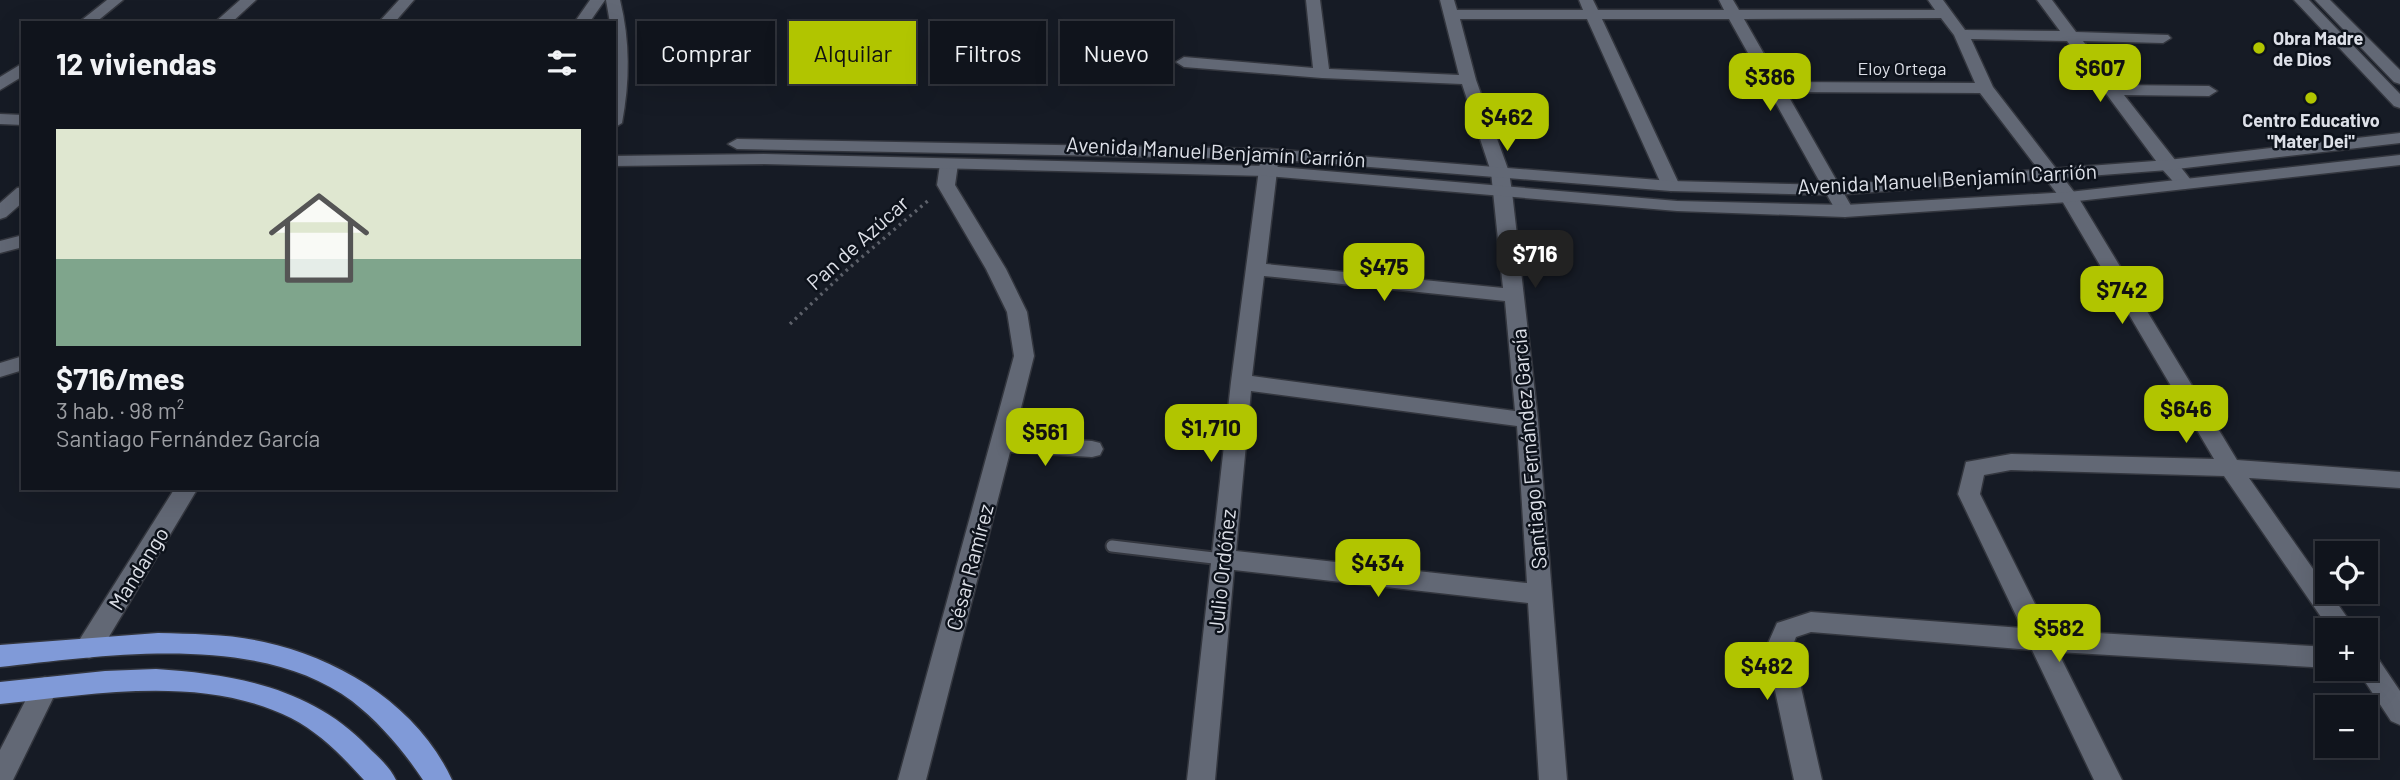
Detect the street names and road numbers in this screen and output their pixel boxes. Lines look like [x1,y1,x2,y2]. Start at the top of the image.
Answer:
street label: Eloy Ortega [1857,57,1947,79]
street label: Avenida Manuel Benjamín Carrión [1066,131,1366,171]
street label: Avenida Manuel Benjamín Carrión [1797,158,2097,198]
street label: Pan de Azúcar [801,190,913,294]
street label: Santiago Fernández García [1505,328,1551,570]
street label: César Ramírez [940,501,998,633]
street label: Julio Ordóñez [1202,508,1240,634]
street label: Mandango [103,522,173,614]

